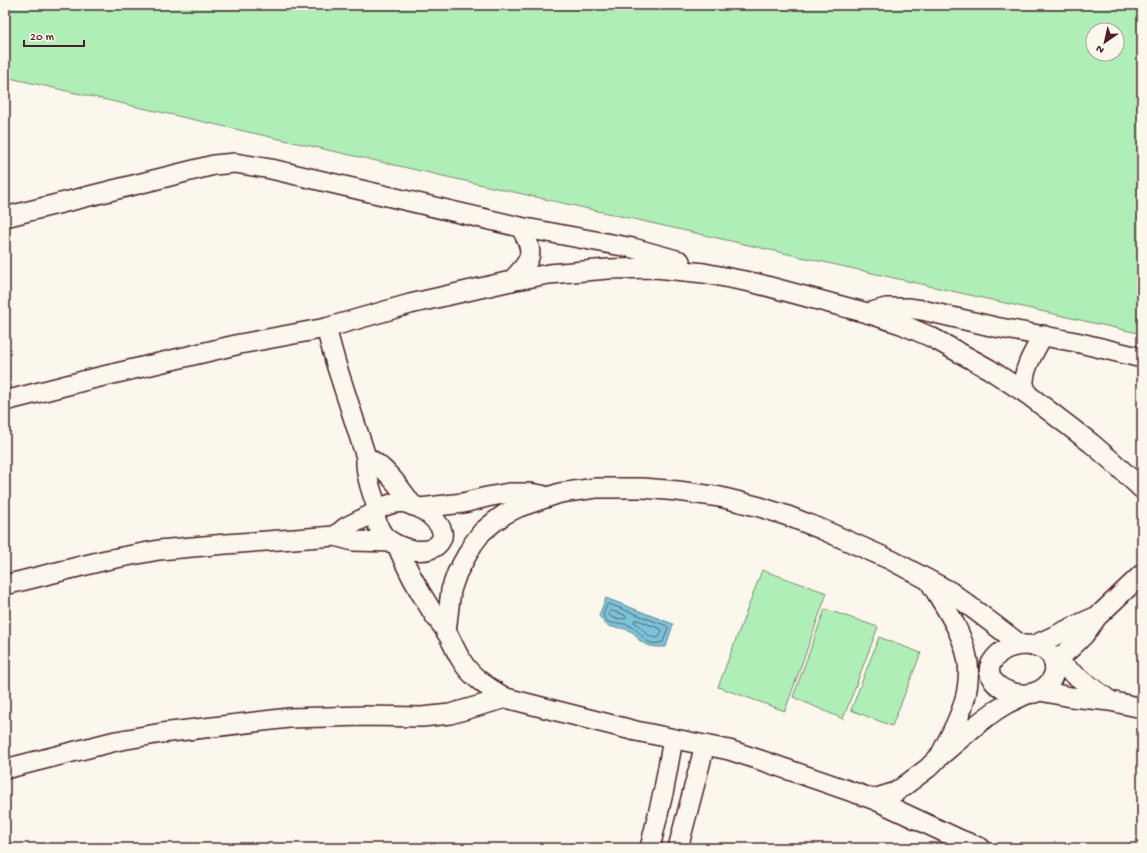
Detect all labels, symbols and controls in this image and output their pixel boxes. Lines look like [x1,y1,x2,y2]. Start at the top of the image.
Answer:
scale bar [24,22,84,48]
north arrow [1085,22,1125,62]
text: 20 m [30,31,55,45]
text: N [1094,42,1107,56]

